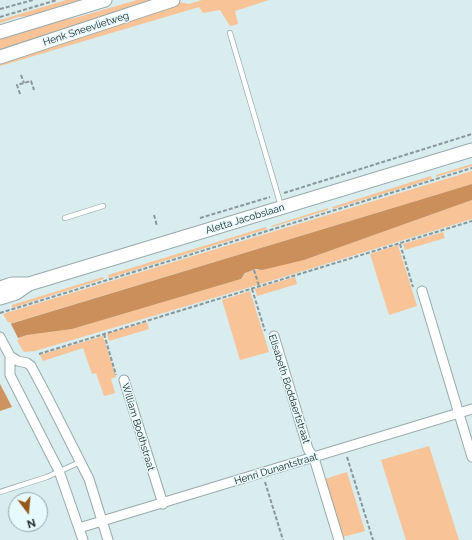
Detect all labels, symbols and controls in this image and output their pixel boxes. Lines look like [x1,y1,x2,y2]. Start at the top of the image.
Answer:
street label: Henk Sneevlietweg [41,9,131,49]
street label: Aletta Jacobslaan [204,201,286,237]
street label: Elisabeth Boddaertstraat [266,333,312,445]
street label: William Boothstraat [119,382,157,472]
street label: Henri Dunantstraat [233,451,319,487]
north arrow [8,492,48,532]
text: N [25,516,37,530]

